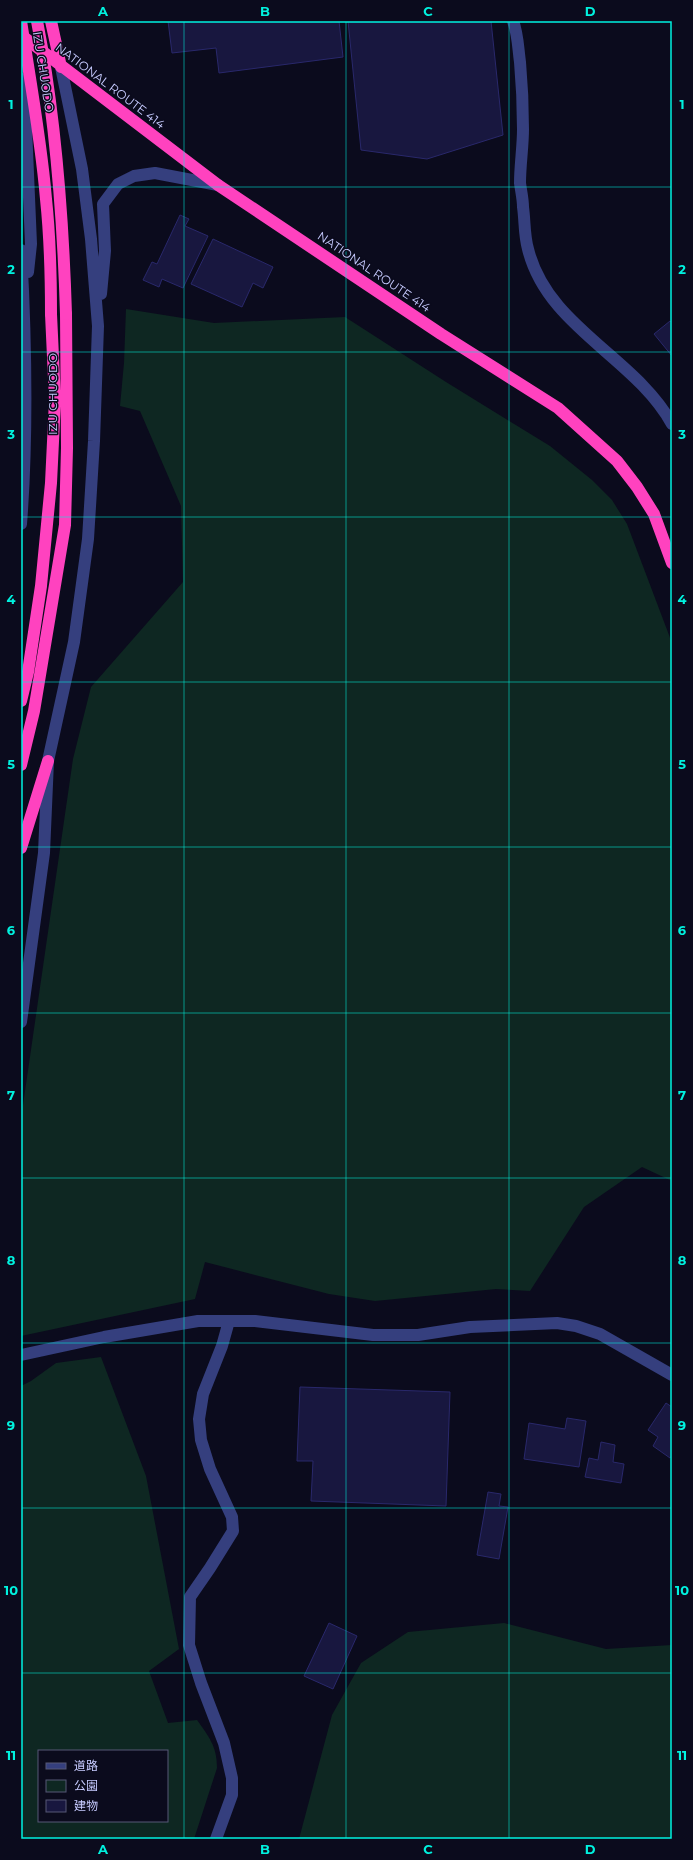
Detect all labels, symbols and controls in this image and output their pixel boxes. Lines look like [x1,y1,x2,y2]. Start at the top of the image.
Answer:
text: A [97,3,109,19]
text: B [260,3,270,19]
text: C [423,3,433,19]
text: D [585,3,596,19]
street label: IZU CHUODO [30,30,57,114]
street label: NATIONAL ROUTE 414 [53,40,168,132]
text: 1 [8,96,14,112]
text: 1 [679,96,685,112]
street label: NATIONAL ROUTE 414 [315,228,434,315]
text: 2 [7,261,15,277]
text: 2 [678,261,686,277]
street label: IZU CHUODO [45,353,60,435]
text: 3 [6,426,15,442]
text: 3 [677,426,686,442]
text: 4 [7,591,16,607]
text: 4 [678,591,687,607]
text: 5 [7,756,15,772]
text: 5 [678,756,686,772]
text: 6 [7,922,16,938]
text: 6 [678,922,687,938]
text: 7 [7,1087,15,1103]
text: 7 [678,1087,686,1103]
text: 8 [7,1252,16,1268]
text: 8 [678,1252,687,1268]
text: 9 [7,1417,15,1433]
text: 9 [678,1417,686,1433]
text: 10 [4,1582,18,1598]
text: 10 [675,1582,689,1598]
text: 11 [6,1747,16,1763]
text: 11 [677,1747,687,1763]
legend [38,1750,168,1822]
text: 道路 [74,1758,98,1773]
text: 公園 [74,1778,98,1793]
text: 建物 [74,1798,98,1813]
text: A [97,1841,109,1857]
text: B [260,1841,270,1857]
text: C [423,1841,433,1857]
text: D [585,1841,596,1857]

